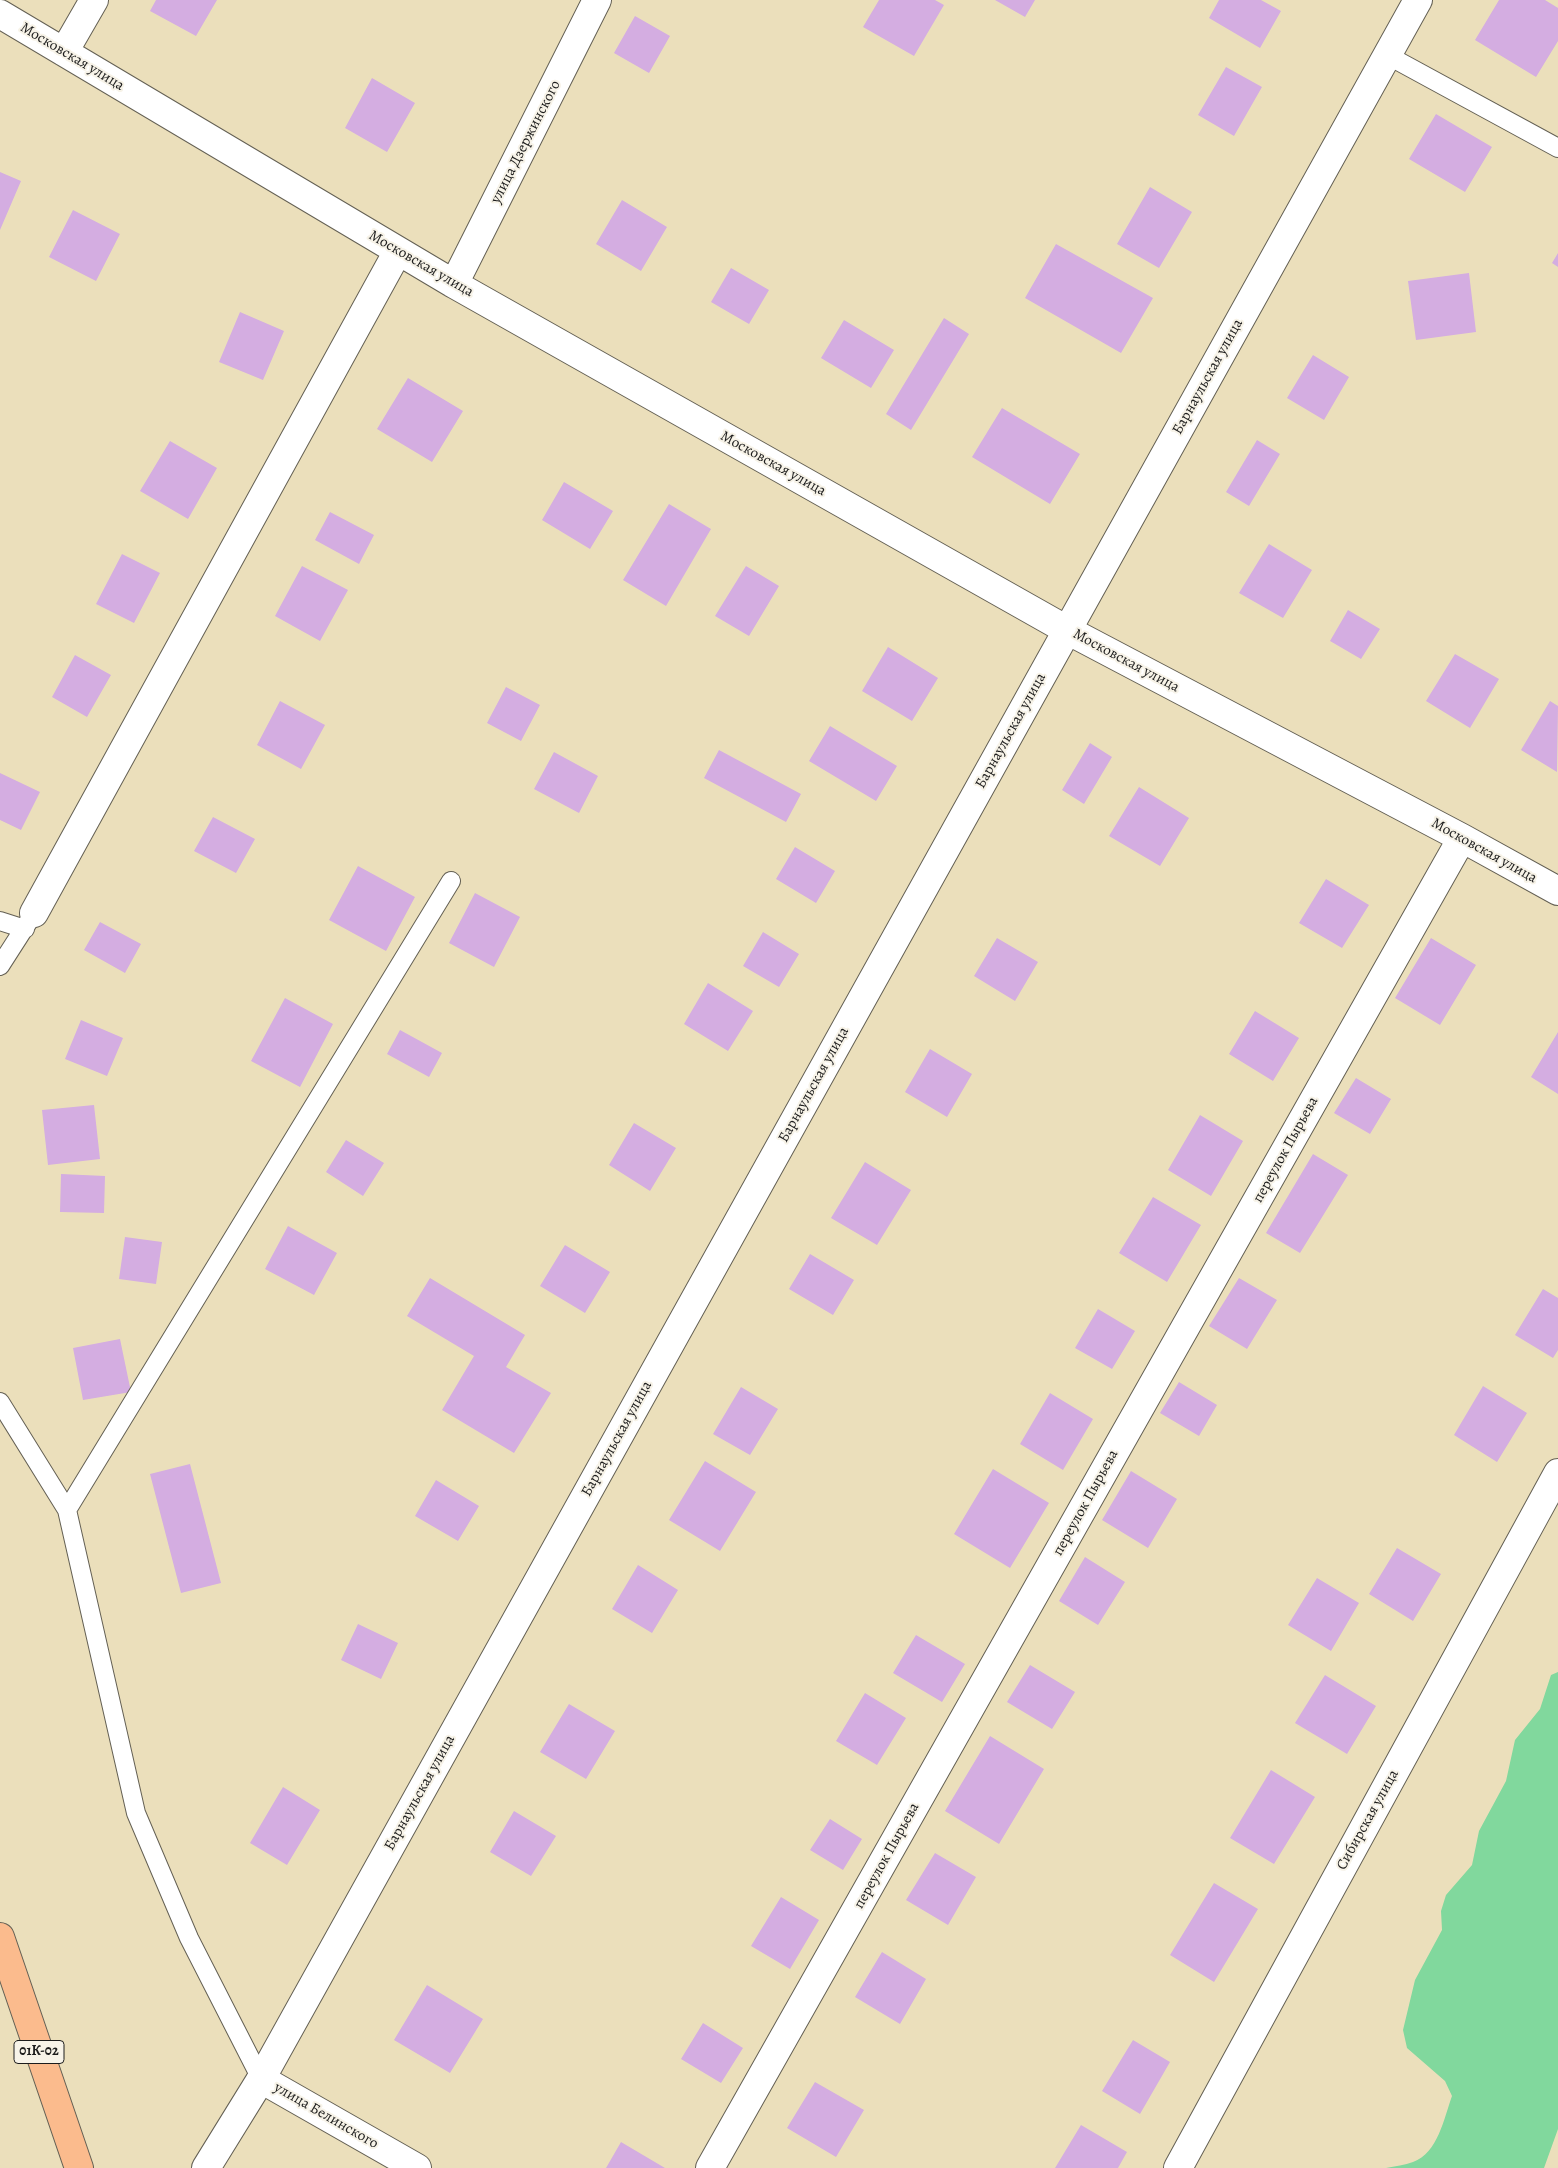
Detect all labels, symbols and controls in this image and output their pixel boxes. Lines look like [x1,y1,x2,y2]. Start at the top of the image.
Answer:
street label: Московская улица [17,19,127,95]
street label: улица Дзержинского [487,77,565,207]
street label: Московская улица [365,227,477,301]
street label: Барнаульская улица [1169,316,1247,438]
street label: Московская улица [717,428,829,500]
street label: Московская улица [1070,625,1182,697]
street label: Барнаульская улица [972,670,1050,792]
street label: Московская улица [1428,815,1540,887]
street label: Барнаульская улица [775,1024,853,1146]
street label: переулок Пырьева [1249,1094,1323,1206]
street label: Барнаульская улица [578,1378,656,1500]
street label: переулок Пырьева [1049,1447,1123,1559]
street label: Барнаульская улица [381,1732,459,1854]
street label: Сибирская улица [1333,1767,1403,1873]
street label: переулок Пырьева [850,1800,924,1912]
road number: 01К-02 [14,2040,64,2064]
street label: улица Белинского [271,2079,381,2153]

